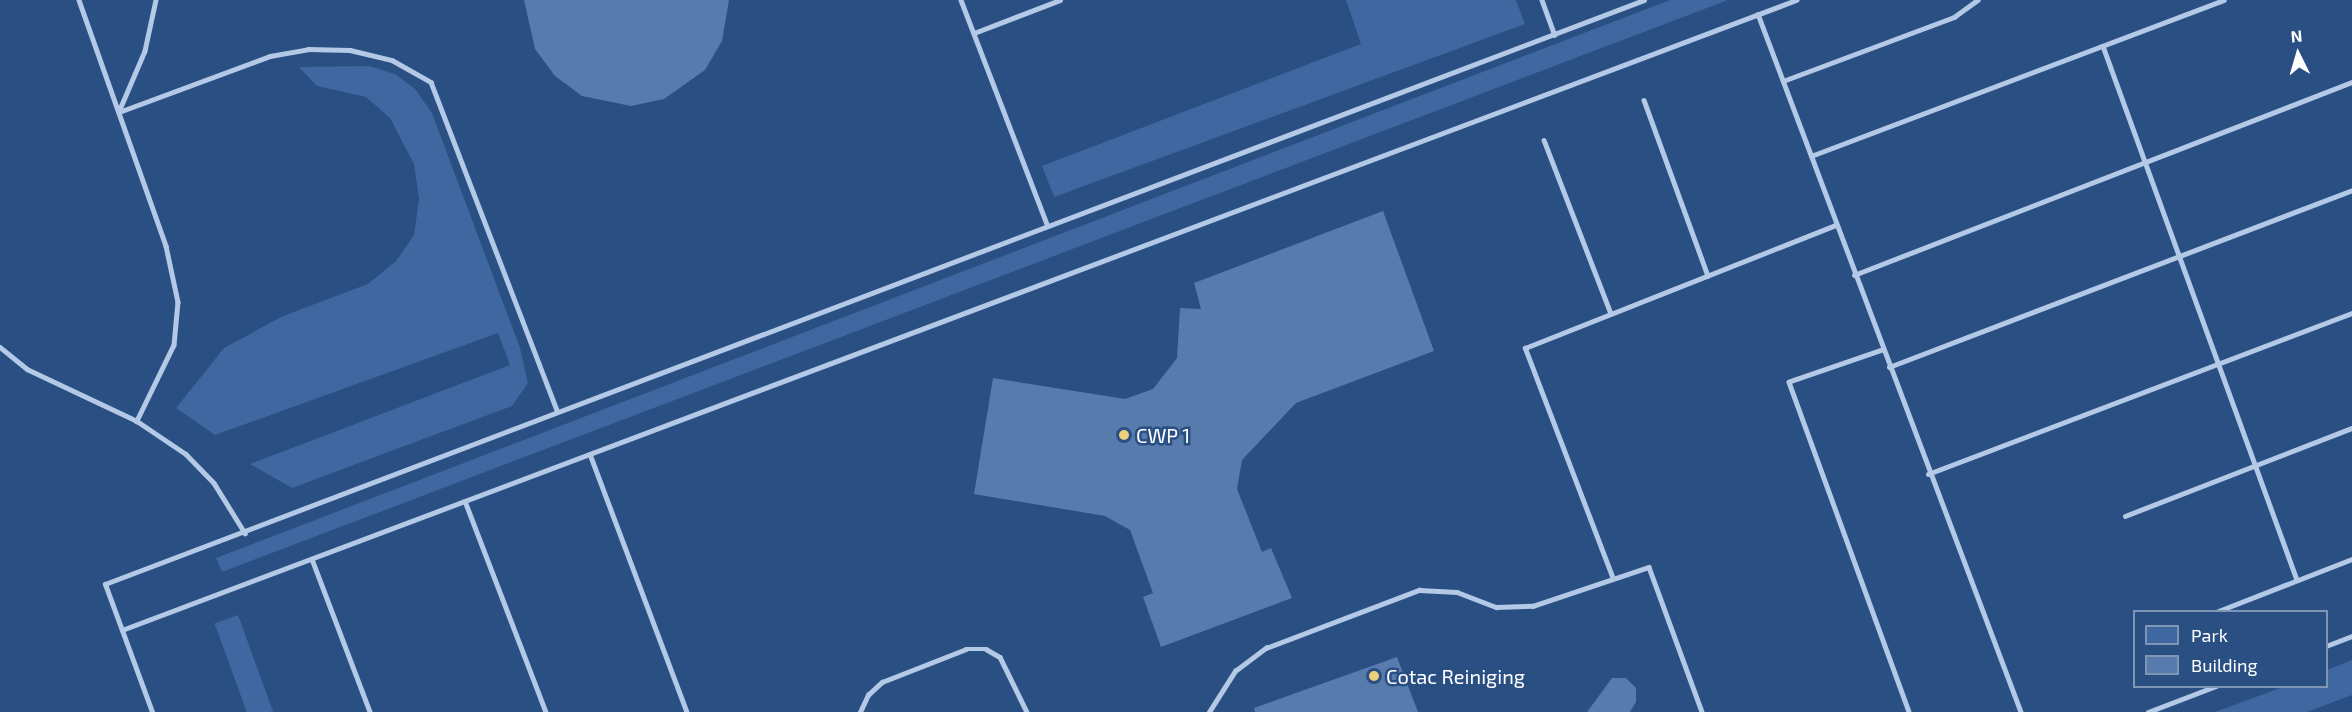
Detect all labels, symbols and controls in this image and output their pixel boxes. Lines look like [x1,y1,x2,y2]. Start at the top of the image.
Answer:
north arrow [2268,24,2328,84]
text: N [2290,26,2303,46]
place label: CWP 1 [1136,423,1191,447]
marker: CWP 1 [1117,428,1131,442]
legend [2133,610,2328,688]
text: Park [2191,624,2228,646]
text: Building [2191,654,2258,676]
place label: Cotac Reiniging [1386,664,1525,688]
marker: Cotac Reiniging [1367,669,1381,683]

